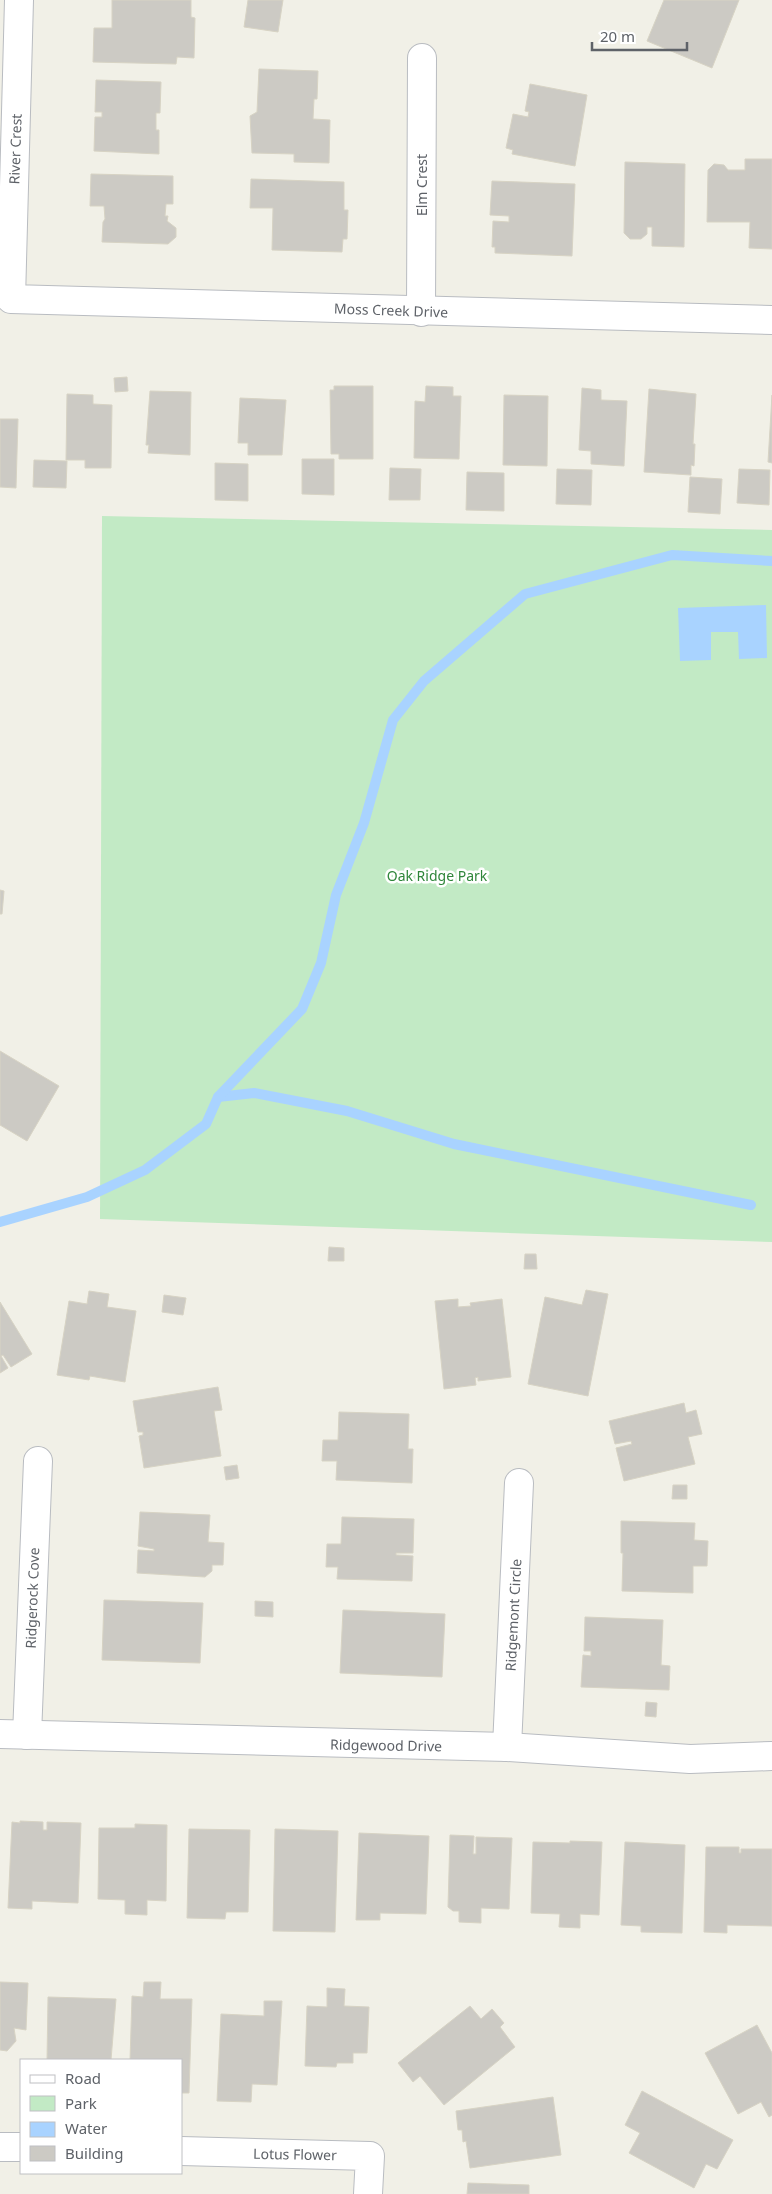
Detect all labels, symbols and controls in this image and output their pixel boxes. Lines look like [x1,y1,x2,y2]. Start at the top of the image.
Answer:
scale bar [592,20,687,52]
text: 20 m [600,26,635,46]
street label: River Crest [4,113,26,185]
street label: Elm Crest [412,154,431,216]
street label: Moss Creek Drive [334,299,448,321]
park label: Oak Ridge Park [387,866,488,885]
street label: Ridgerock Cove [21,1547,43,1649]
street label: Ridgemont Circle [501,1558,525,1672]
street label: Ridgewood Drive [330,1735,442,1755]
legend [20,2059,182,2174]
text: Road [65,2068,101,2088]
text: Park [65,2093,97,2113]
text: Water [65,2118,107,2138]
text: Building [65,2143,123,2163]
street label: Lotus Flower [253,2144,337,2164]

